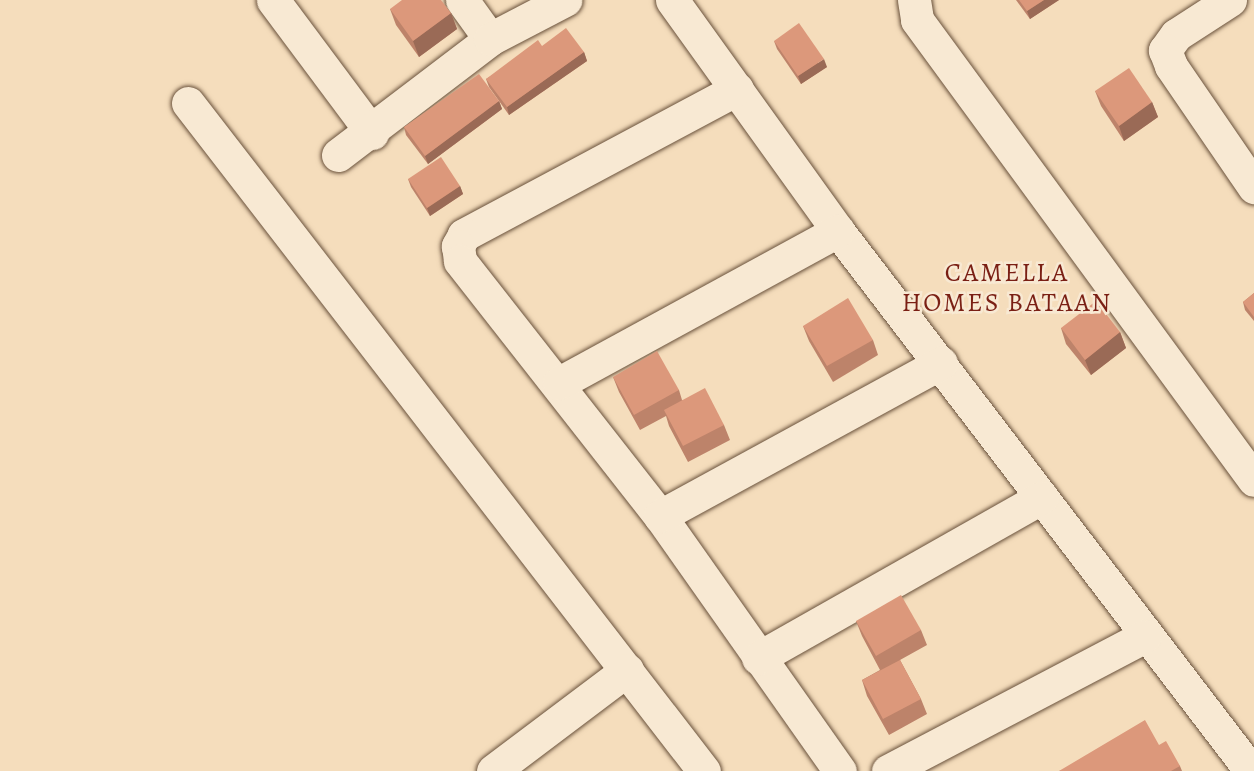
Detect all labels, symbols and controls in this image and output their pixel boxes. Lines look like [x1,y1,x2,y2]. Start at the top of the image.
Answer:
district label: CAMELLA HOMES BATAAN [903,257,1111,318]

